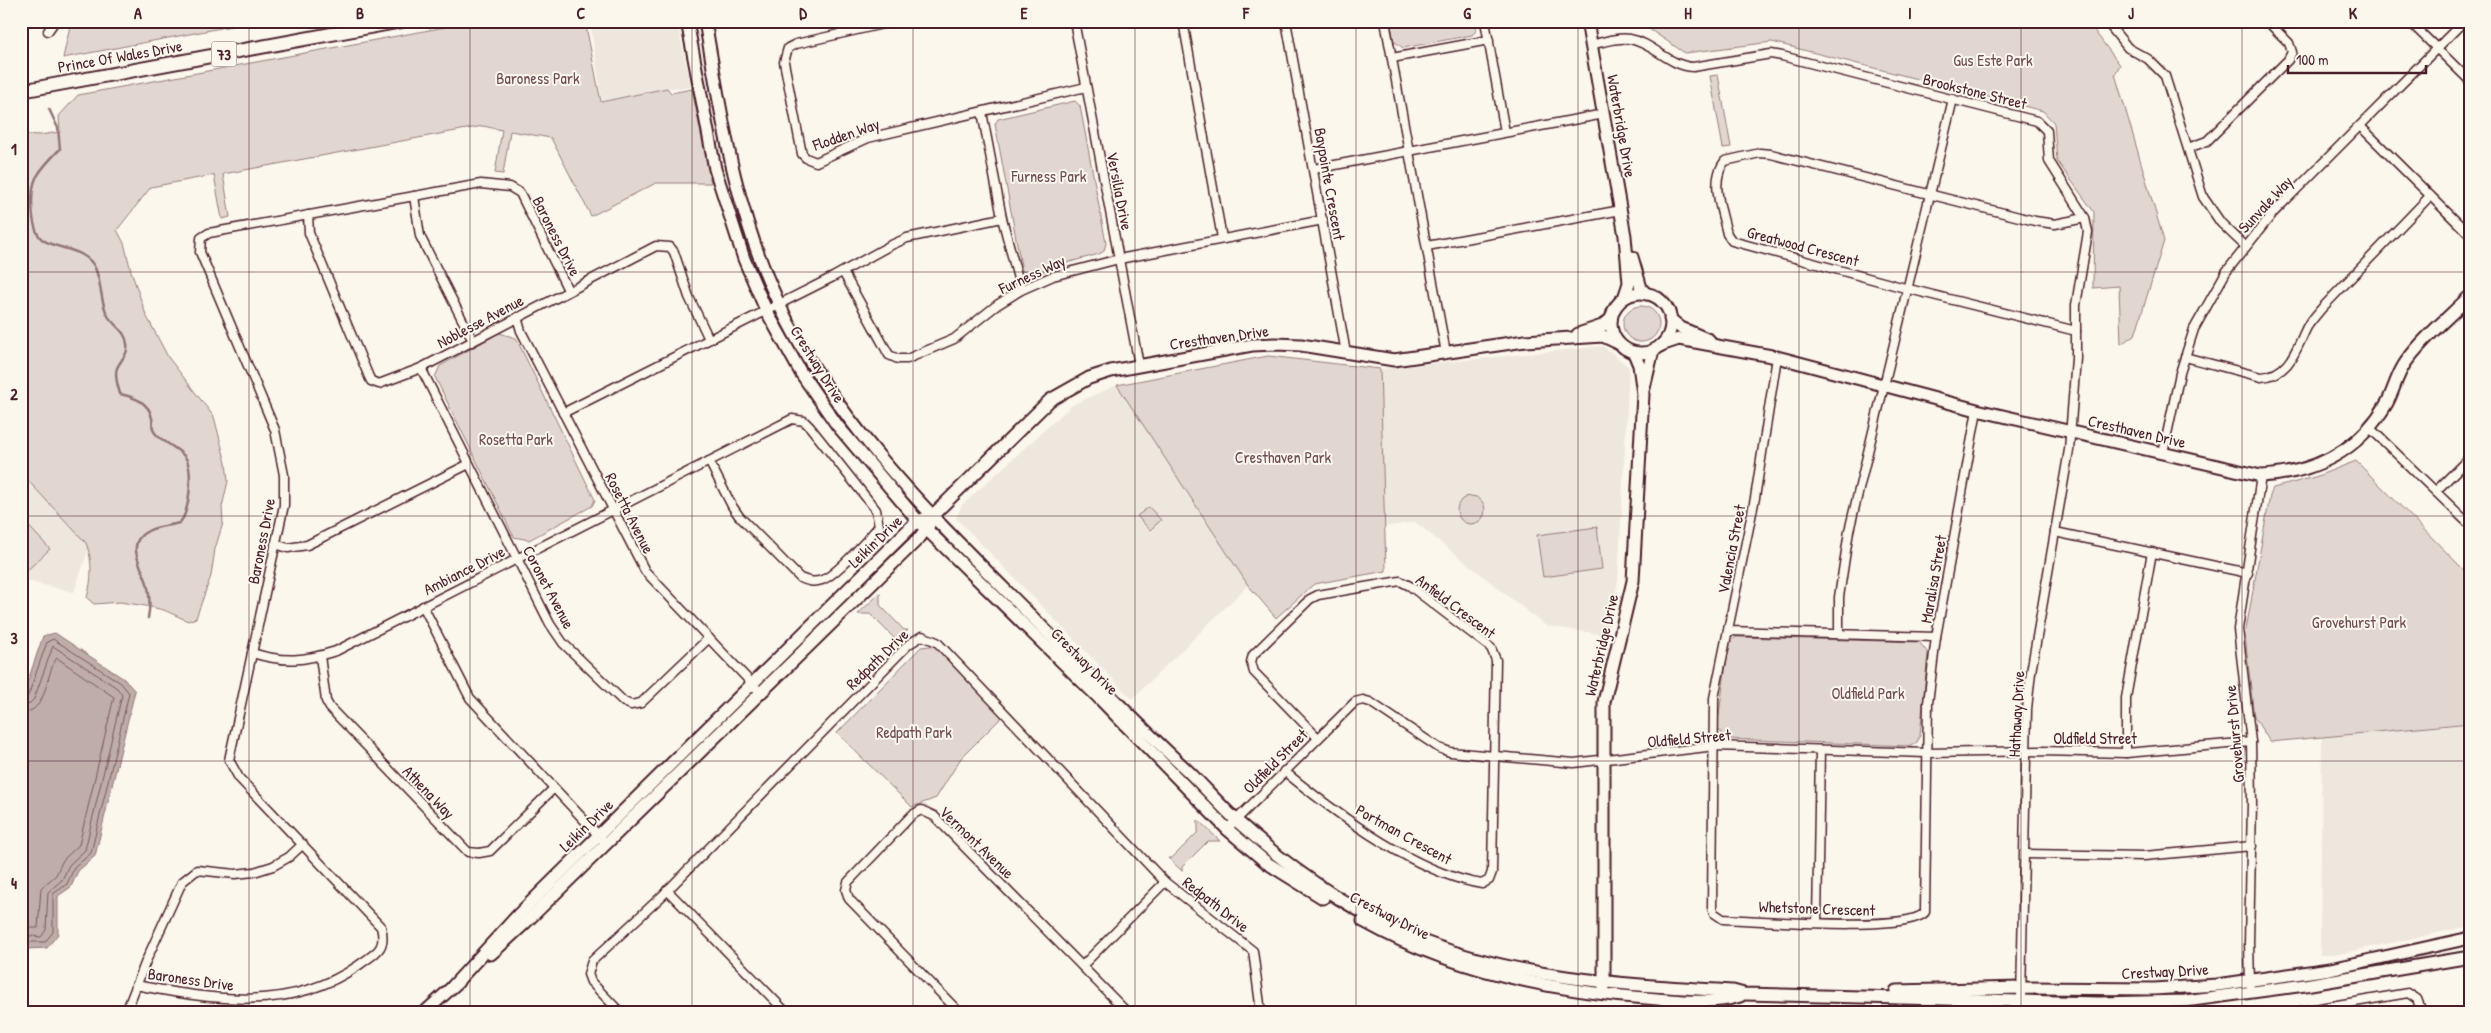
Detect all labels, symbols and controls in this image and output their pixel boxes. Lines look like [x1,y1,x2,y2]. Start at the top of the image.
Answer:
text: A [134,2,142,24]
text: B [356,2,364,24]
text: C [577,2,586,24]
text: D [799,2,807,24]
text: E [1020,2,1028,24]
text: F [1242,2,1250,24]
text: G [1463,2,1471,24]
text: H [1684,2,1692,24]
text: I [1908,2,1912,24]
text: J [2128,2,2134,24]
text: K [2349,2,2358,24]
street label: Prince Of Wales Drive [56,34,185,78]
road number: 73 [212,42,236,66]
scale bar [2288,42,2426,74]
park label: Gus Este Park [1953,49,2033,71]
text: 100 m [2296,49,2329,70]
park label: Baroness Park [496,67,580,89]
street label: Brookstone Street [1921,67,2030,115]
street label: Waterbridge Drive [1602,73,1642,180]
street label: Flodden Way [809,112,883,156]
street label: Baypointe Crescent [1309,126,1351,242]
text: 1 [11,138,17,160]
street label: Versilia Drive [1102,150,1138,233]
park label: Furness Park [1011,165,1087,187]
street label: Sunvale Way [2233,170,2297,237]
street label: Baroness Drive [528,192,587,280]
street label: Greatwood Crescent [1745,220,1862,272]
street label: Furness Way [994,249,1069,299]
street label: Noblesse Avenue [433,289,528,353]
street label: Cresthaven Drive [1168,319,1271,355]
street label: Crestway Drive [786,321,851,407]
text: 2 [10,383,18,405]
street label: Cresthaven Drive [2086,409,2189,453]
park label: Rosetta Park [479,428,553,450]
park label: Cresthaven Park [1235,446,1332,468]
street label: Rosetta Avenue [600,469,660,558]
street label: Baroness Drive [242,496,280,586]
street label: Valencia Street [1712,502,1750,595]
street label: Leikin Drive [843,509,907,572]
street label: Maralisa Street [1914,533,1952,625]
street label: Ambiance Drive [419,540,509,600]
street label: Coronet Avenue [518,542,580,633]
street label: Anfield Crescent [1412,569,1501,644]
street label: Waterbridge Drive [1579,591,1624,698]
park label: Grovehurst Park [2312,611,2407,633]
street label: Crestway Drive [1046,622,1124,700]
street label: Redpath Drive [841,623,914,694]
text: 3 [10,627,18,649]
street label: Hathaway Drive [2003,670,2029,758]
park label: Oldfield Park [1831,682,1905,704]
street label: Grovehurst Drive [2219,684,2249,784]
park label: Redpath Park [876,721,952,743]
street label: Oldfield Street [1238,723,1313,798]
street label: Oldfield Street [1646,723,1732,753]
street label: Oldfield Street [2053,727,2137,749]
street label: Athena Way [398,760,460,824]
street label: Leikin Drive [554,793,618,856]
street label: Portman Crescent [1352,799,1456,870]
street label: Vermont Avenue [935,801,1020,884]
street label: Redpath Drive [1178,871,1254,937]
text: 4 [11,872,17,894]
street label: Crestway Drive [1346,885,1434,945]
street label: Whetstone Crescent [1758,895,1876,921]
street label: Crestway Drive [2121,958,2210,984]
street label: Baroness Drive [147,962,236,996]

